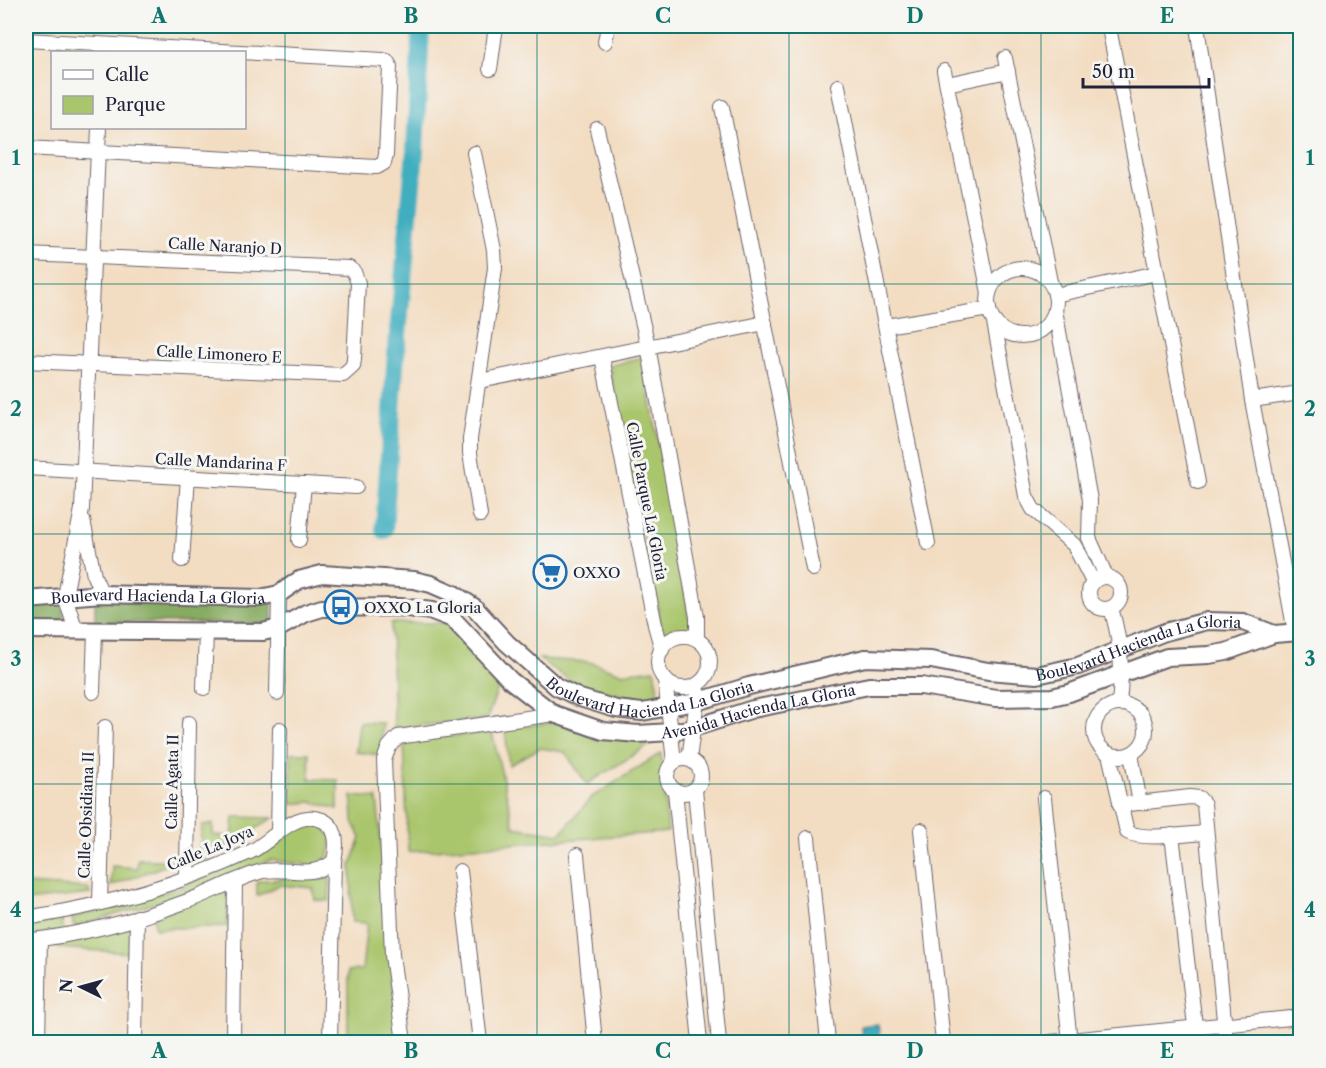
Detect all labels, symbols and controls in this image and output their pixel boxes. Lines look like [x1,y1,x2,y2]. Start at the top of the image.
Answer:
text: A [150,4,167,28]
text: B [404,4,419,28]
text: C [655,4,671,28]
text: D [906,4,924,28]
text: E [1160,4,1174,28]
legend [51,51,246,129]
scale bar [1083,51,1209,89]
text: 50 m [1092,61,1135,83]
text: Calle [105,64,149,86]
text: Parque [105,94,166,116]
text: 1 [12,146,21,170]
text: 1 [1306,146,1315,170]
street label: Calle Naranjo D [168,234,282,258]
street label: Calle Limonero E [156,341,282,367]
text: 2 [10,397,22,421]
text: 2 [1304,397,1316,421]
street label: Calle Parque La Gloria [622,420,672,582]
street label: Calle Mandarina F [155,449,288,475]
supermarket icon: OXXO [532,554,568,590]
place label: OXXO [573,563,620,582]
street label: Boulevard Hacienda La Gloria [50,584,267,608]
bus stop icon: OXXO La Gloria [323,589,359,625]
place label: OXXO La Gloria [364,598,482,617]
street label: Boulevard Hacienda La Gloria [1034,611,1242,685]
text: 3 [10,647,22,671]
text: 3 [1304,647,1316,671]
street label: Boulevard Hacienda La Gloria [543,664,759,694]
text: Boulevard Hacienda La Gloria [542,673,755,722]
street label: Avenida Hacienda La Gloria [660,679,857,742]
street label: Calle Agata II [162,734,182,830]
street label: Calle Obsidiana II [74,751,98,879]
street label: Calle La Joya [164,821,256,875]
text: 4 [10,898,22,922]
text: 4 [1304,898,1316,922]
north arrow [51,957,111,1017]
text: N [55,978,77,993]
text: A [150,1039,167,1063]
text: B [404,1039,419,1063]
text: C [655,1039,671,1063]
text: D [906,1039,924,1063]
text: E [1160,1039,1174,1063]

